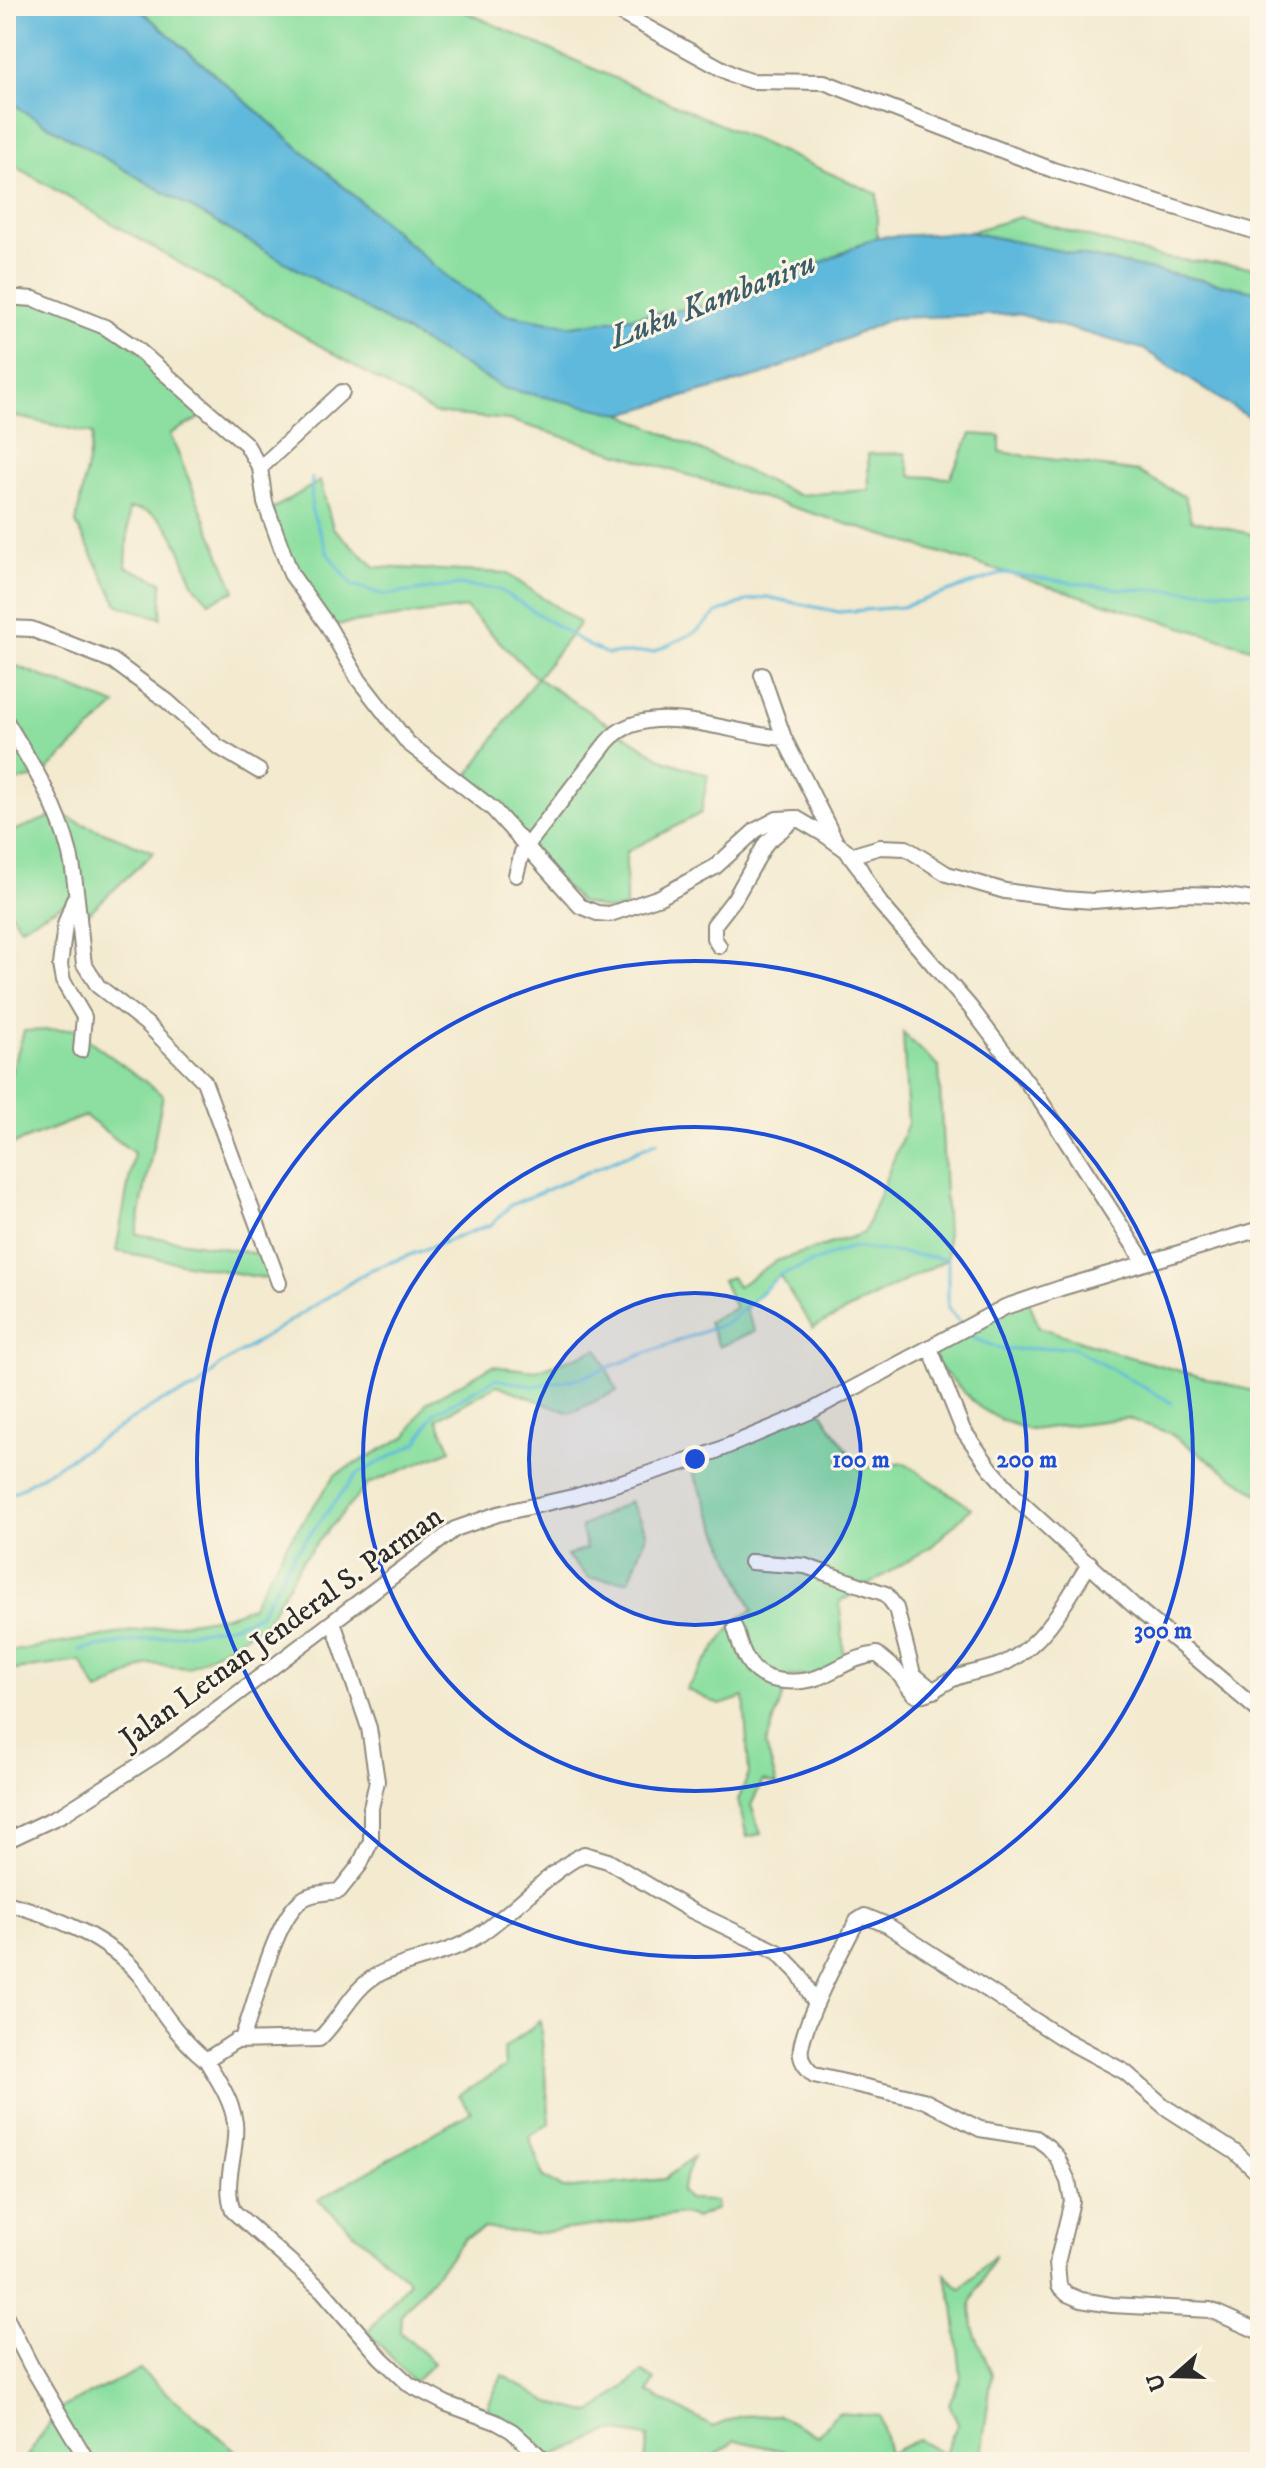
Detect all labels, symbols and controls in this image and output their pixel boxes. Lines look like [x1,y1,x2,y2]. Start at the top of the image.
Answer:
water label: Luku Kambaniru [602,243,822,359]
centre of rings [681,1445,709,1473]
text: 100 m [832,1445,890,1475]
text: 200 m [997,1445,1057,1475]
street label: Jalan Letnan Jenderal S. Parman [111,1498,451,1759]
text: 300 m [1134,1616,1192,1646]
north arrow [1134,2336,1214,2416]
text: U [1141,2370,1172,2395]

